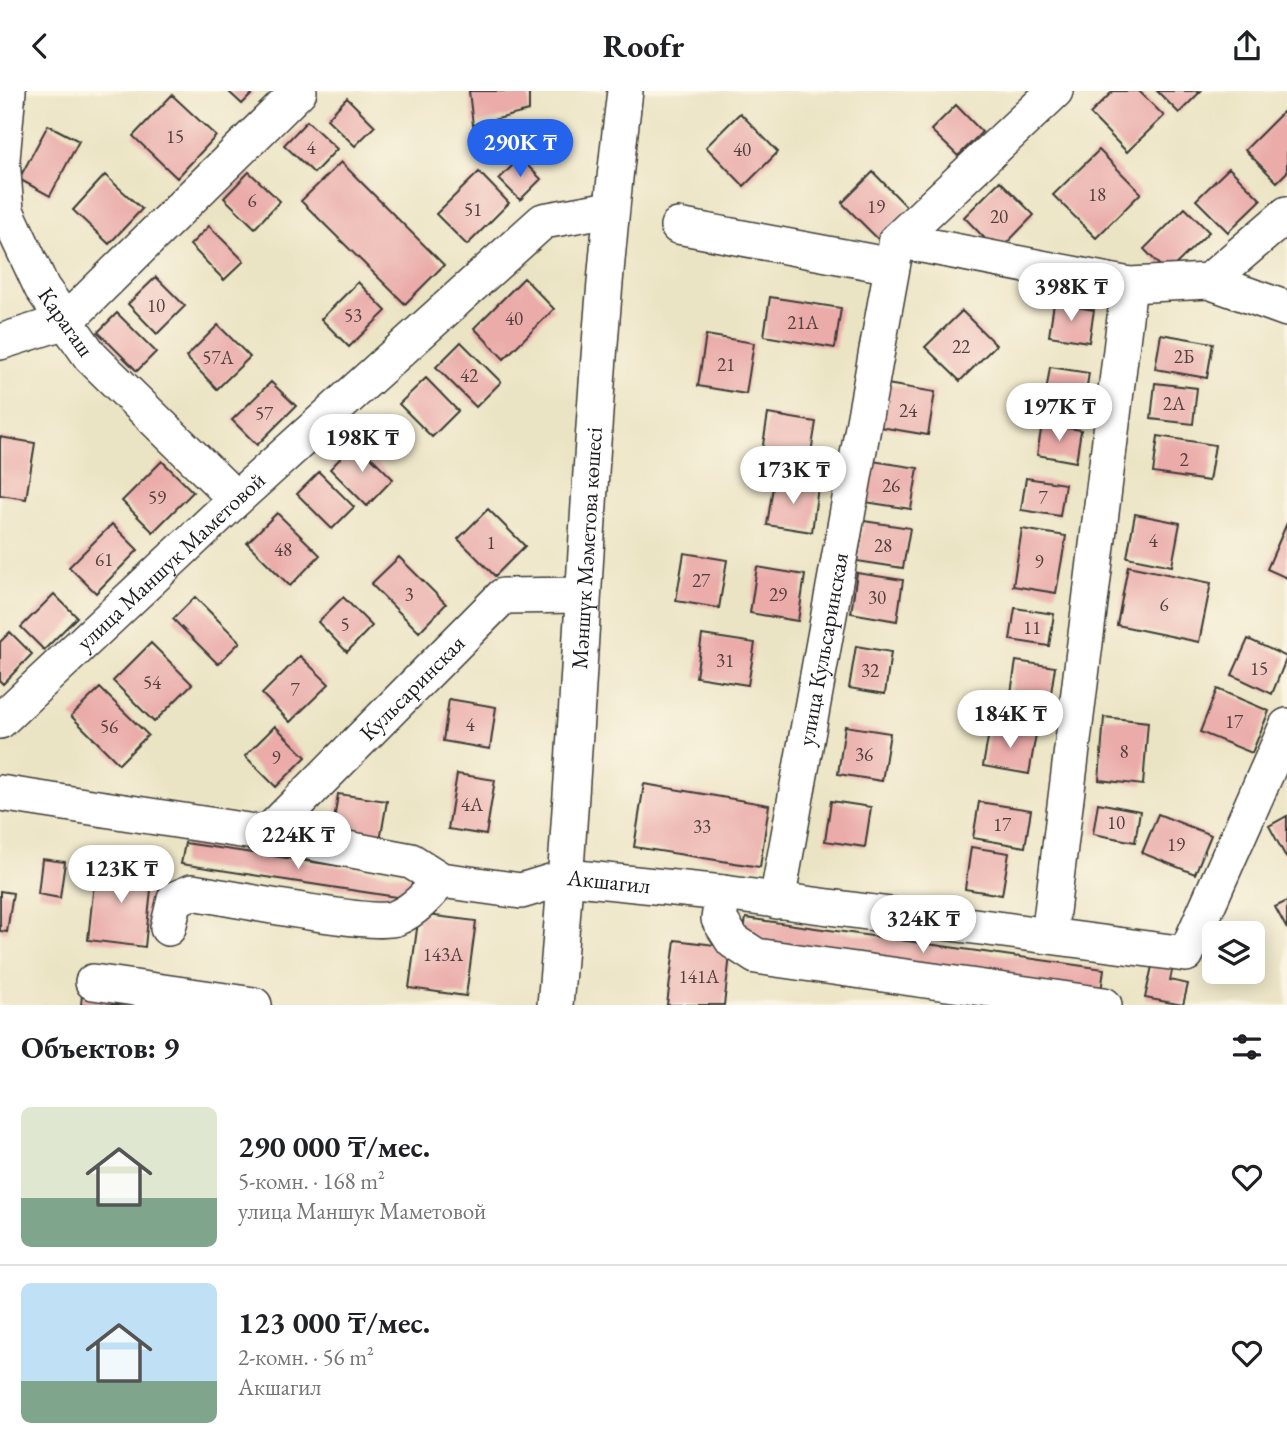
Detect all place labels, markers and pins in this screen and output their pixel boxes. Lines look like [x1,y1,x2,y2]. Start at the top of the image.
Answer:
pin: 290K ₸ [463,119,577,179]
pin: 398K ₸ [1014,264,1128,323]
pin: 197K ₸ [1002,383,1116,443]
pin: 198K ₸ [305,415,419,474]
pin: 173K ₸ [736,447,850,506]
pin: 184K ₸ [953,691,1067,750]
pin: 224K ₸ [241,811,355,871]
pin: 123K ₸ [64,845,178,905]
pin: 324K ₸ [866,895,980,955]

